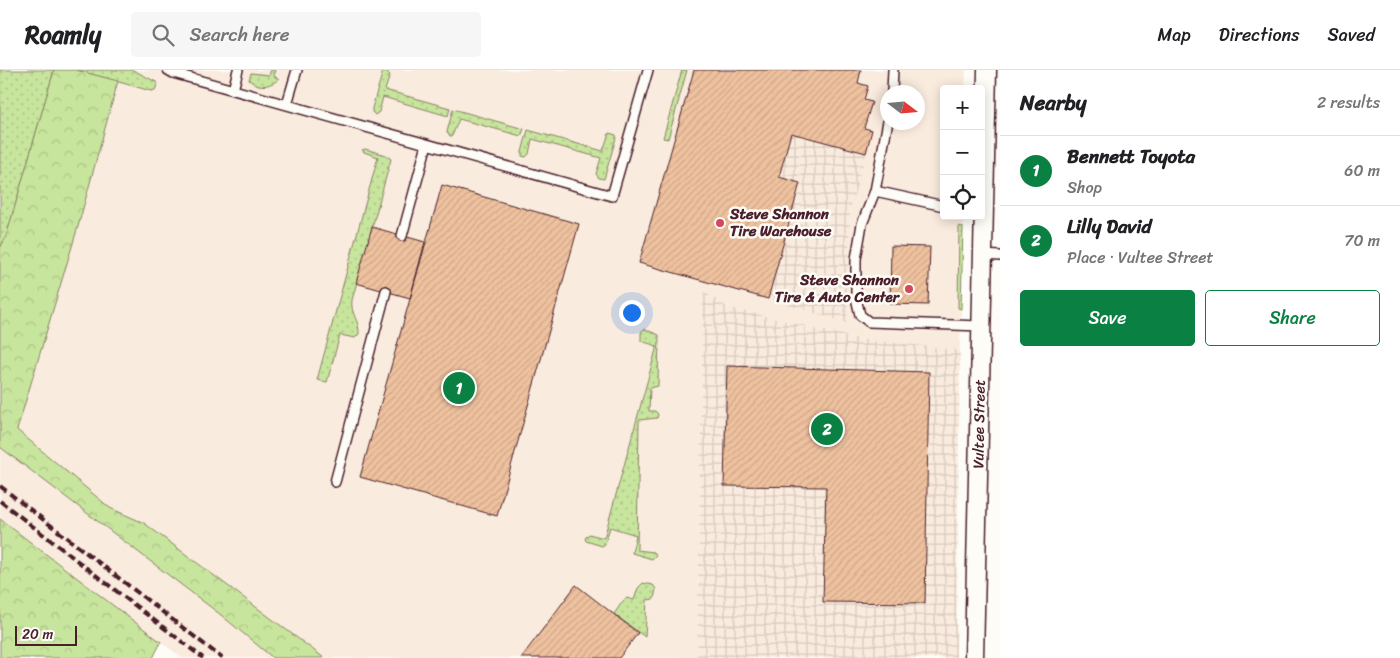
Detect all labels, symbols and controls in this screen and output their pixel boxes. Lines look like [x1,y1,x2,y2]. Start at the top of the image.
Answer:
search box [131,12,481,57]
text: Roamly [25,14,101,56]
text: Search here [189,18,289,51]
text: Map [1158,19,1191,51]
text: Directions [1219,19,1300,51]
text: Saved [1328,19,1375,51]
icon: search [149,21,177,49]
text: Nearby [1020,84,1086,122]
north arrow [880,85,925,130]
map controls [940,85,985,220]
button: + [940,85,985,130]
text: 2 results [1317,88,1380,117]
button: − [940,130,985,175]
text: Bennett Toyota [1067,140,1195,173]
text: 1 [1033,156,1039,185]
text: 60 m [1344,156,1380,185]
text: Shop [1067,173,1102,202]
button: locate [940,175,985,220]
place label: Steve Shannon Tire Warehouse [729,201,832,244]
text: Lilly David [1067,210,1152,243]
marker: Steve Shannon Tire Warehouse [714,217,726,229]
text: 2 [1031,226,1041,255]
text: 70 m [1344,226,1380,255]
text: Place · Vultee Street [1067,243,1213,272]
place label: Steve Shannon Tire & Auto Center [775,267,901,310]
marker: Steve Shannon Tire & Auto Center [903,283,915,295]
button: Save [1020,290,1195,346]
button: Share [1205,290,1380,346]
your location [619,300,645,326]
pin: 1 [443,369,475,407]
street label: Vultee Street [965,379,993,469]
pin: 2 [811,410,843,448]
text: 20 m [22,622,53,647]
scale bar [15,623,78,646]

